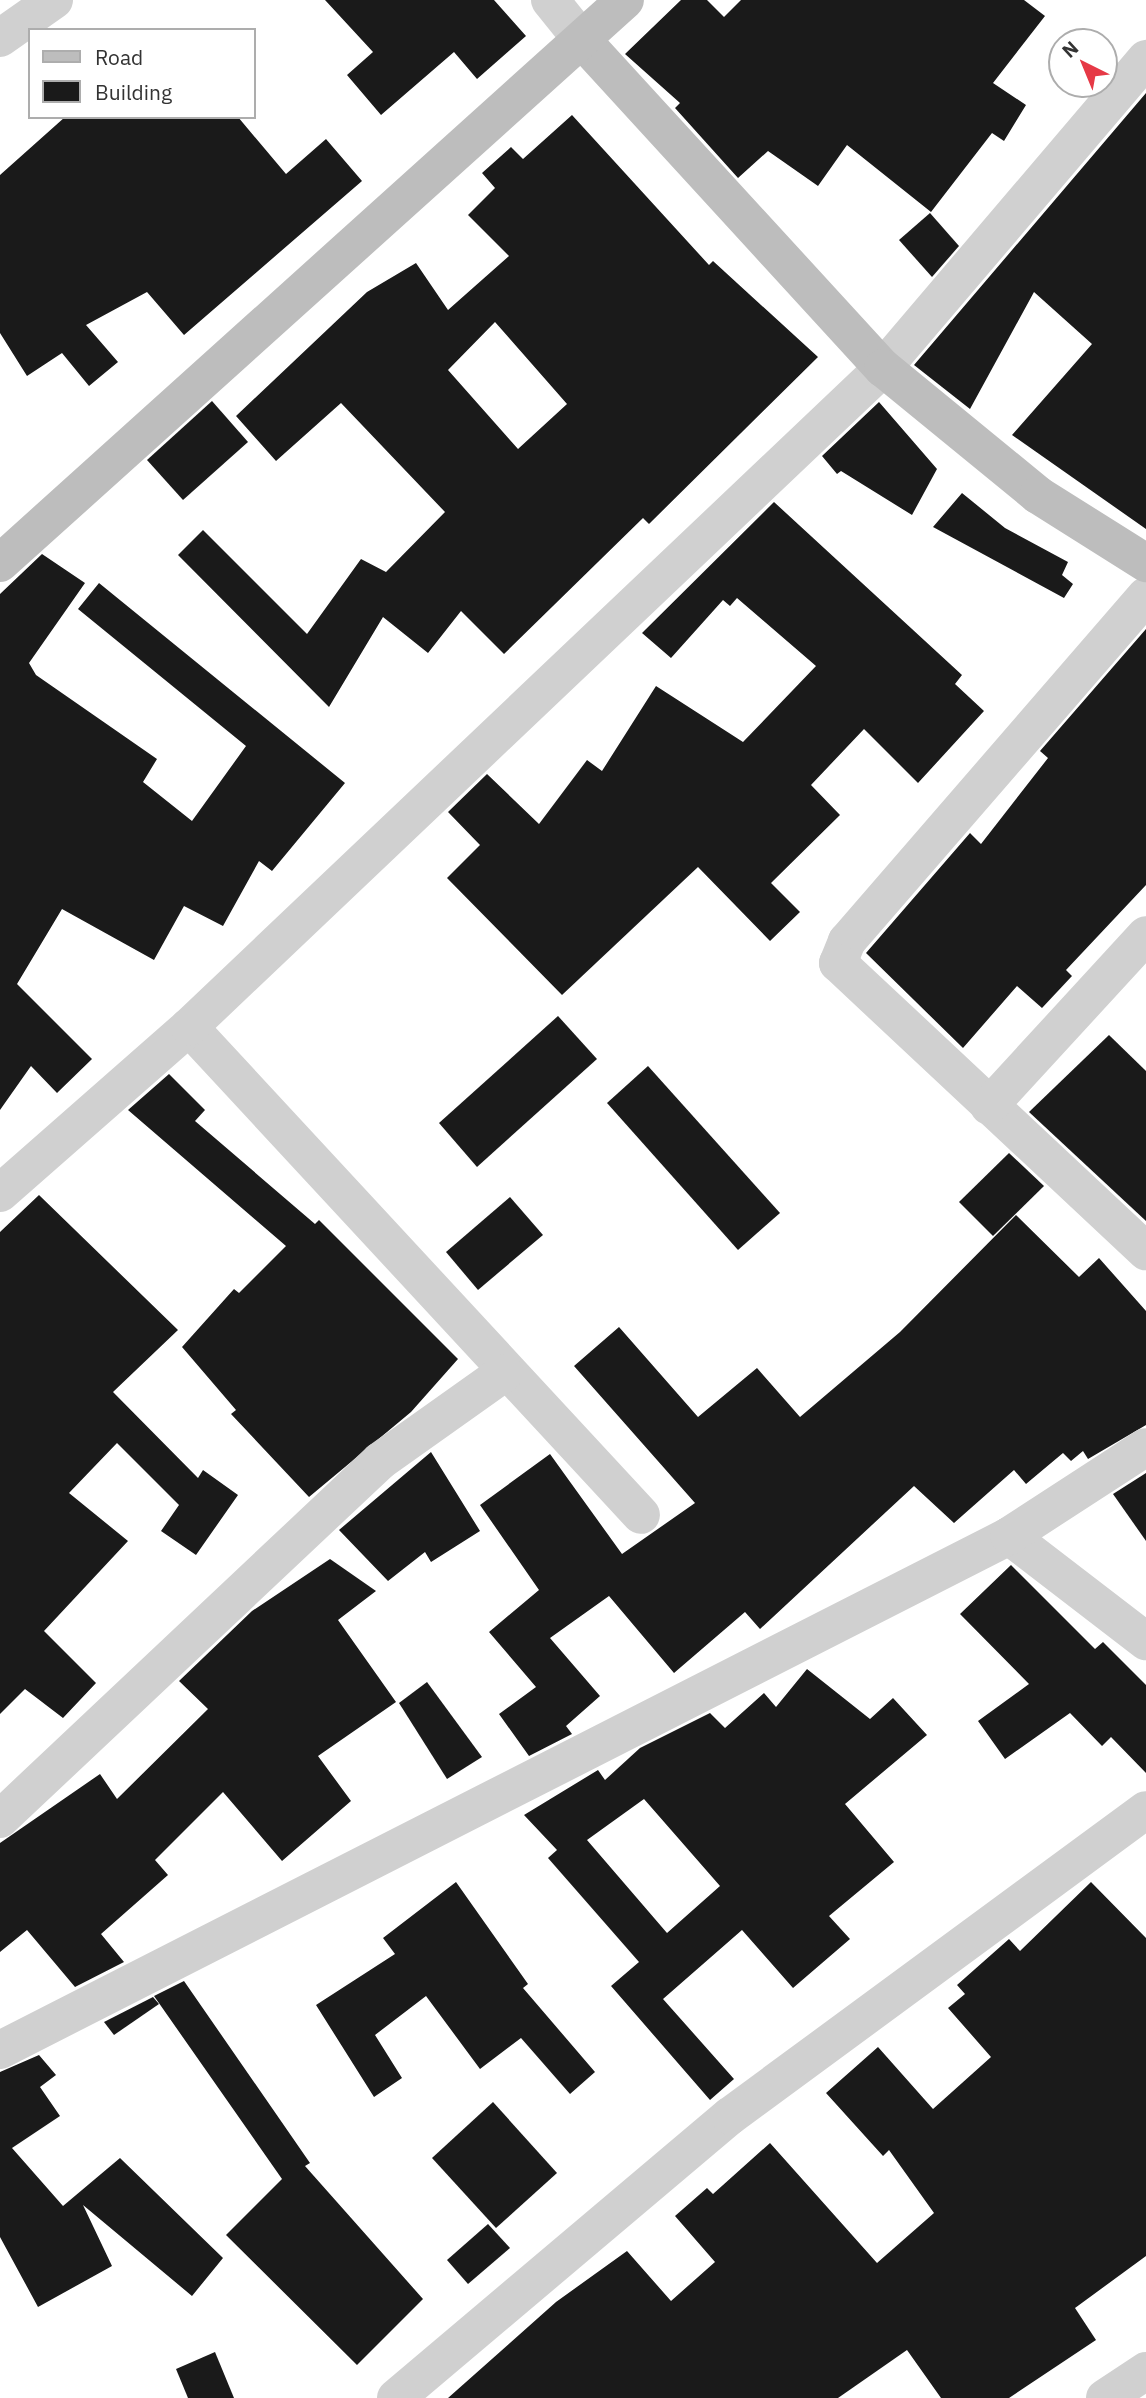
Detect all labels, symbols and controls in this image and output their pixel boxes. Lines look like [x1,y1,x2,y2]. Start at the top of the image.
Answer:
legend [28,28,256,119]
north arrow [1048,28,1118,98]
text: N [1057,36,1083,63]
text: Road [95,43,143,71]
text: Building [95,78,172,106]

